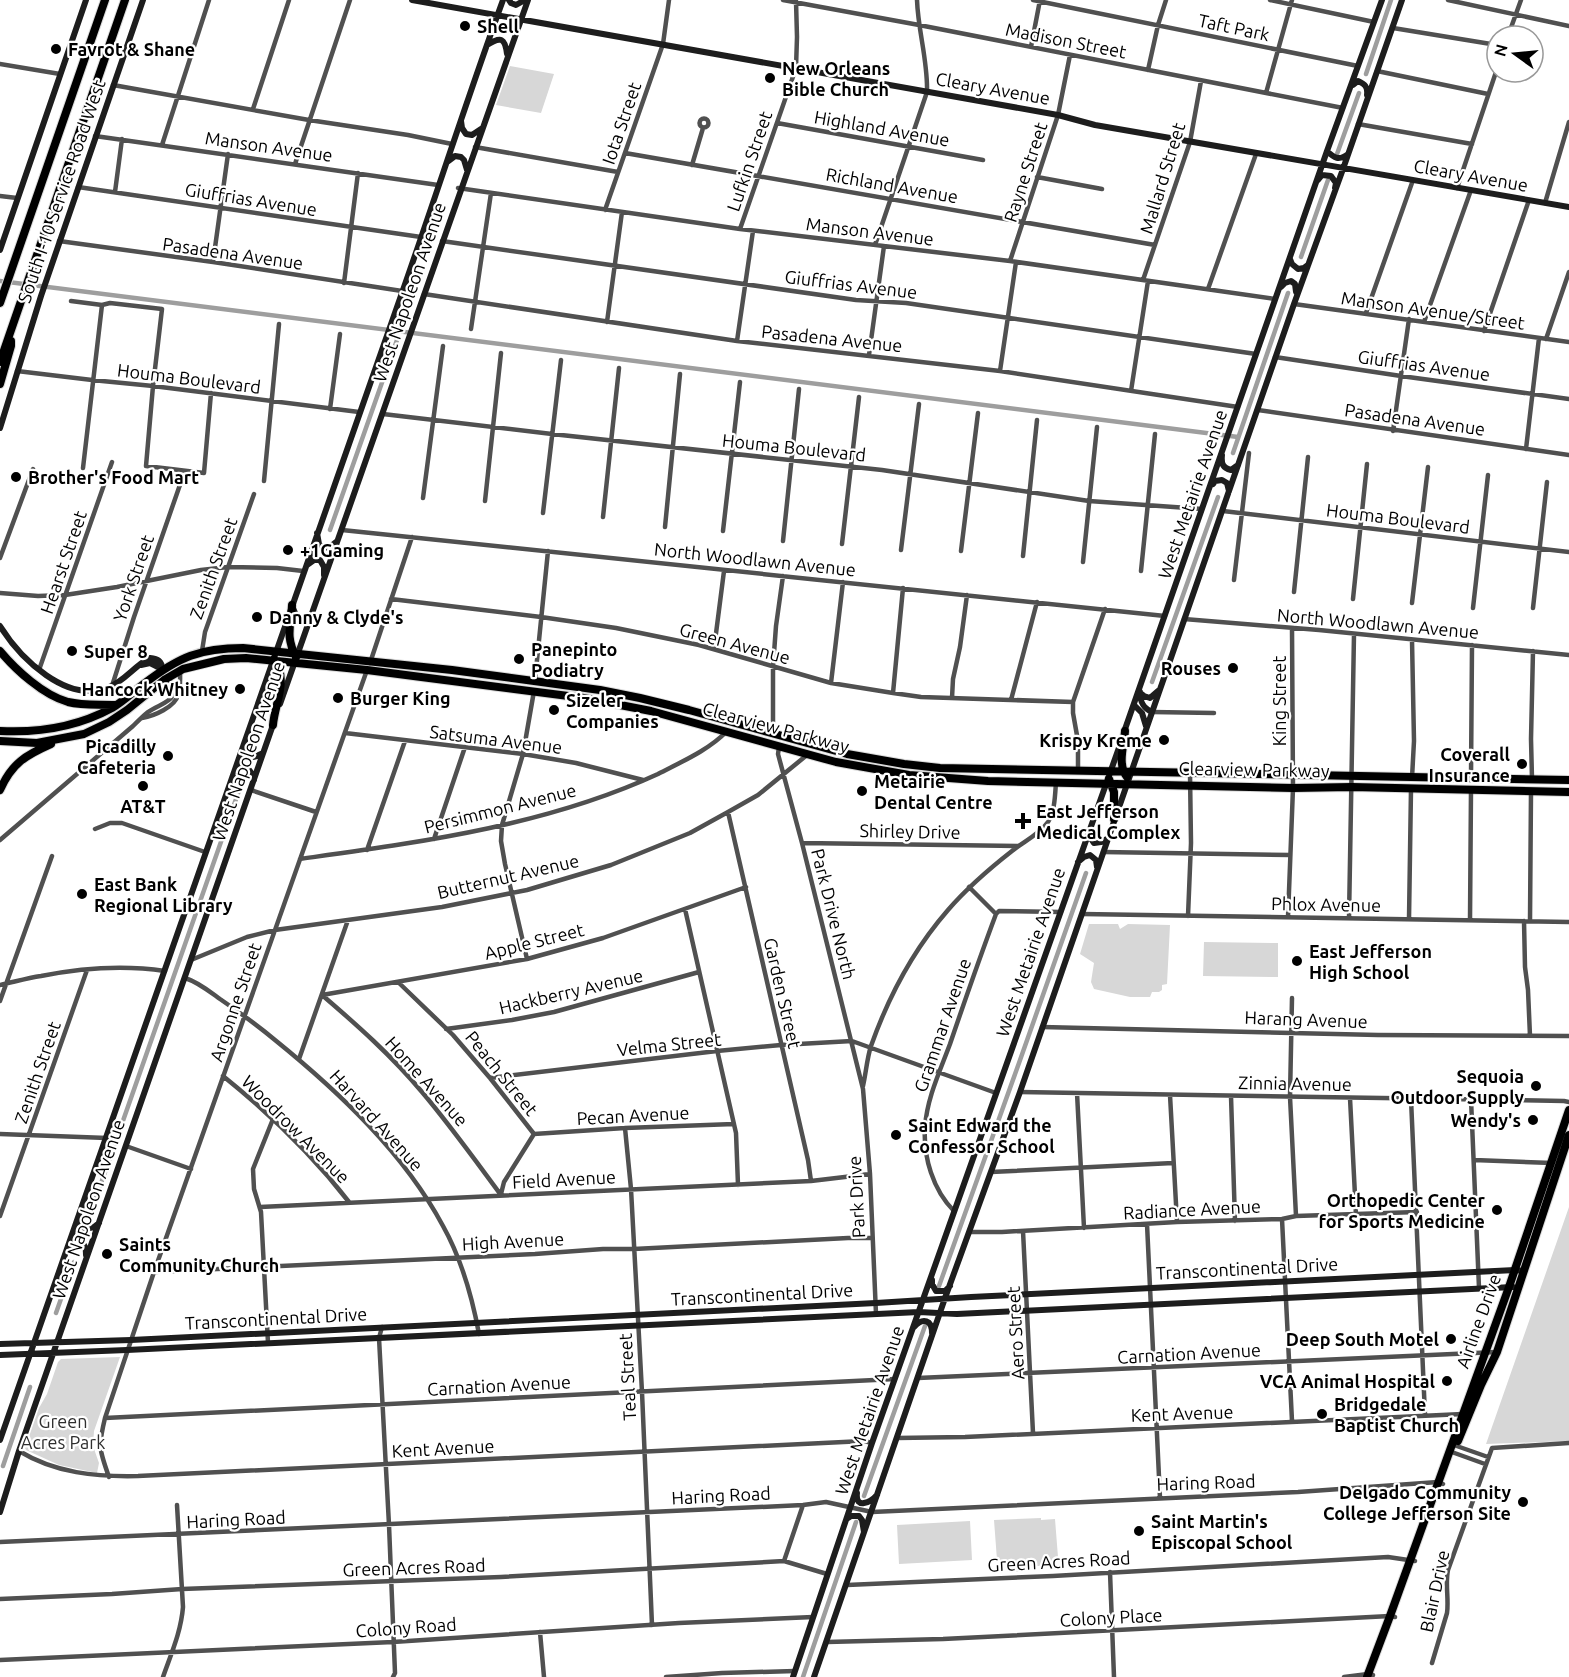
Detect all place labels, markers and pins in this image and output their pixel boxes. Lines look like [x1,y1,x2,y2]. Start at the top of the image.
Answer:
place label: Shell [477,16,520,36]
marker: Shell [458,19,472,33]
place label: Favrot & Shane [68,39,195,59]
marker: Favrot & Shane [49,42,63,56]
place label: New Orleans Bible Church [782,58,890,99]
marker: New Orleans Bible Church [763,71,777,85]
place label: Brother's Food Mart [28,467,199,487]
marker: Brother's Food Mart [9,470,23,484]
place label: +1Gaming [300,540,384,560]
marker: +1Gaming [281,543,295,557]
place label: Danny & Clyde's [269,607,403,627]
marker: Danny & Clyde's [250,610,264,624]
place label: Panepinto Podiatry [531,639,617,680]
place label: Super 8 [84,641,148,661]
marker: Super 8 [65,644,79,658]
marker: Panepinto Podiatry [512,652,526,666]
place label: Rouses [1161,658,1221,678]
marker: Rouses [1226,661,1240,675]
place label: Hancock Whitney [81,679,228,699]
marker: Hancock Whitney [233,682,247,696]
place label: Burger King [350,688,451,708]
place label: Sizeler Companies [566,690,659,731]
marker: Burger King [331,691,345,705]
marker: Sizeler Companies [547,703,561,717]
place label: Krispy Kreme [1039,730,1152,750]
marker: Krispy Kreme [1157,733,1171,747]
place label: Picadilly Cafeteria [77,736,156,777]
place label: Coverall Insurance [1429,744,1511,785]
marker: Picadilly Cafeteria [161,749,175,763]
marker: Coverall Insurance [1515,757,1529,771]
place label: Metairie Dental Centre [874,771,993,812]
marker: AT&T [136,779,150,793]
marker: Metairie Dental Centre [855,784,869,798]
place label: AT&T [120,796,166,816]
place label: East Jefferson Medical Complex [1036,801,1180,842]
marker: East Jefferson Medical Complex [1014,812,1032,830]
place label: East Bank Regional Library [94,874,233,915]
marker: East Bank Regional Library [75,887,89,901]
place label: East Jefferson High School [1309,941,1432,982]
marker: East Jefferson High School [1290,954,1304,968]
place label: Sequoia Outdoor Supply [1391,1066,1524,1107]
marker: Sequoia Outdoor Supply [1529,1079,1543,1093]
place label: Wendy's [1450,1110,1521,1130]
marker: Wendy's [1526,1113,1540,1127]
place label: Saint Edward the Confessor School [908,1115,1055,1156]
marker: Saint Edward the Confessor School [889,1128,903,1142]
place label: Orthopedic Center for Sports Medicine [1319,1190,1486,1231]
marker: Orthopedic Center for Sports Medicine [1490,1203,1504,1217]
place label: Saints Community Church [119,1234,279,1275]
marker: Saints Community Church [100,1247,114,1261]
place label: Deep South Motel [1286,1329,1440,1349]
marker: Deep South Motel [1444,1332,1458,1346]
place label: VCA Animal Hospital [1260,1371,1436,1391]
marker: VCA Animal Hospital [1440,1374,1454,1388]
place label: Bridgedale Baptist Church [1334,1394,1459,1435]
marker: Bridgedale Baptist Church [1315,1407,1329,1421]
place label: Delgado Community College Jefferson Site [1323,1482,1511,1523]
marker: Delgado Community College Jefferson Site [1516,1495,1530,1509]
place label: Saint Martin's Episcopal School [1151,1511,1293,1552]
marker: Saint Martin's Episcopal School [1132,1524,1146,1538]

